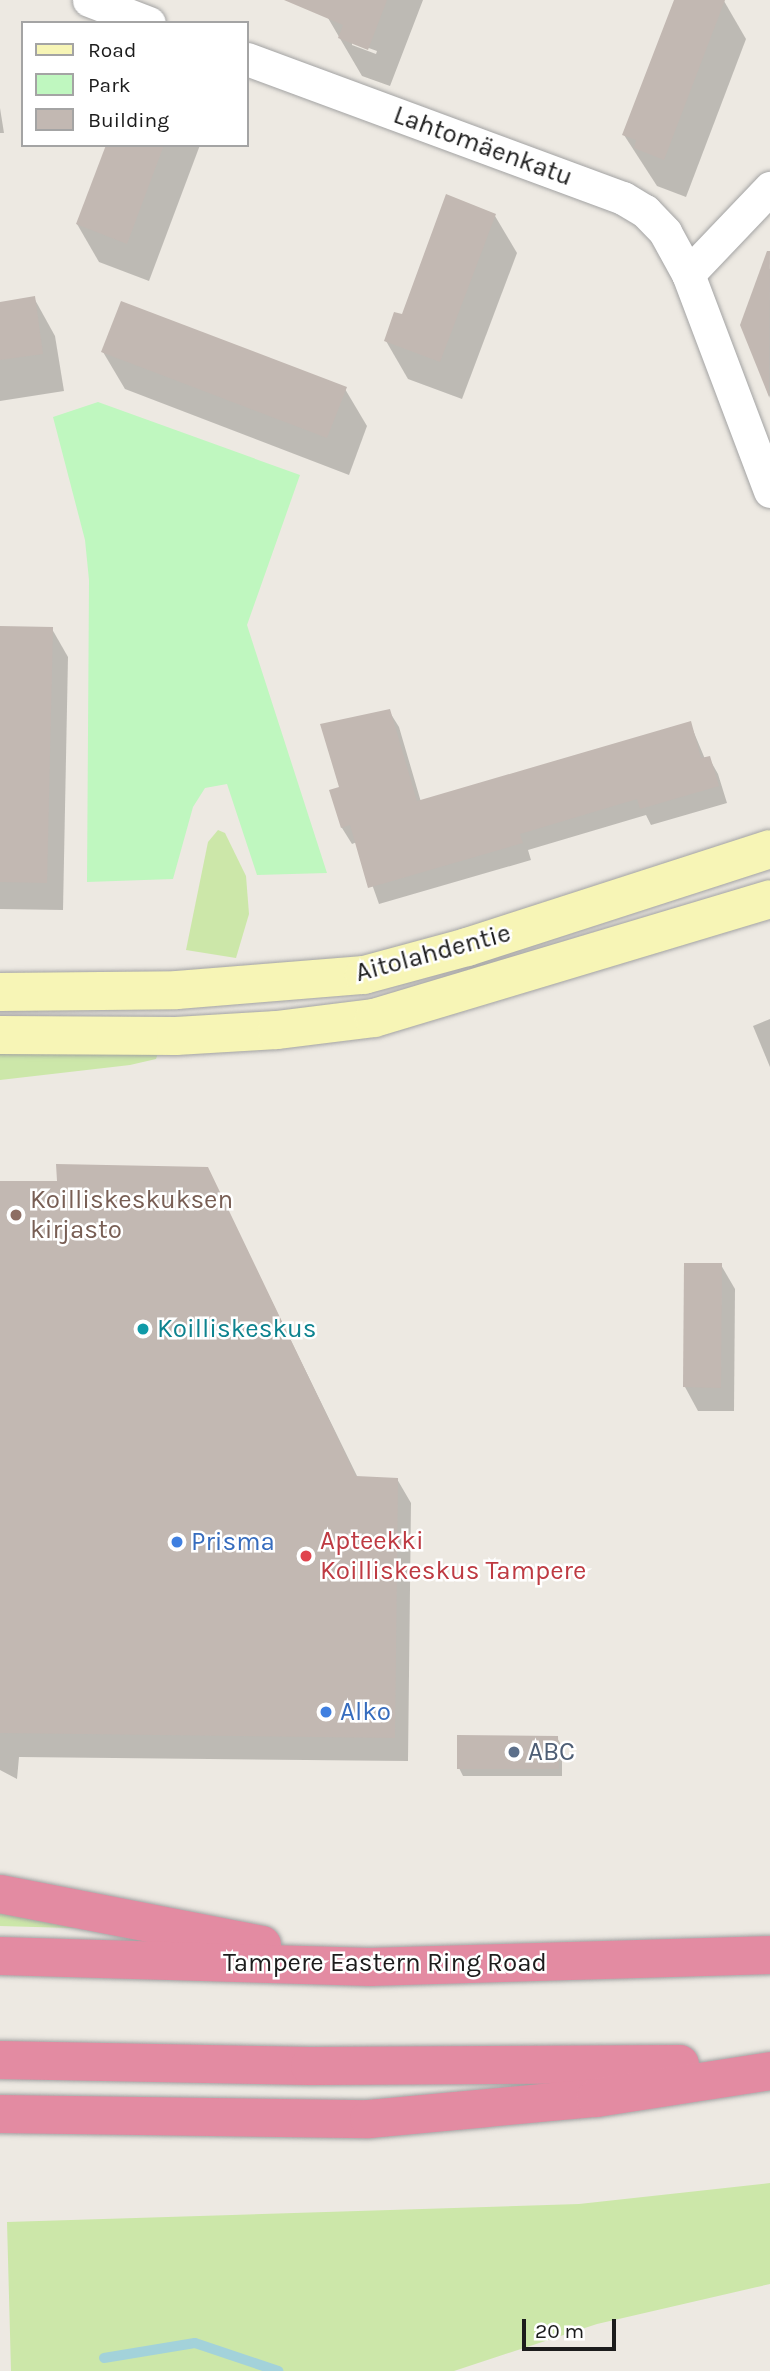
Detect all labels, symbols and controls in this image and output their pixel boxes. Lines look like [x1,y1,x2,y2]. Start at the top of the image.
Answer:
legend [21,21,248,147]
text: Road [88,38,136,62]
text: Park [88,73,131,97]
street label: Lahtomäenkatu [389,99,577,193]
text: Building [88,108,169,132]
street label: Aitolahdentie [352,917,514,989]
place label: Koilliskeskuksen kirjasto [30,1184,233,1246]
marker: Koilliskeskuksen kirjasto [8,1207,24,1223]
place label: Koilliskeskus [157,1313,316,1345]
marker: Koilliskeskus [135,1321,151,1337]
place label: Apteekki Koilliskeskus Tampere [320,1525,586,1586]
place label: Prisma [191,1526,275,1558]
marker: Prisma [169,1534,185,1550]
marker: Apteekki Koilliskeskus Tampere [298,1548,314,1564]
place label: Alko [340,1696,391,1728]
marker: Alko [318,1704,334,1720]
place label: ABC [528,1736,575,1768]
marker: ABC [506,1744,522,1760]
street label: Tampere Eastern Ring Road [223,1947,547,1979]
scale bar [525,2304,620,2348]
text: 20 m [535,2319,584,2343]

